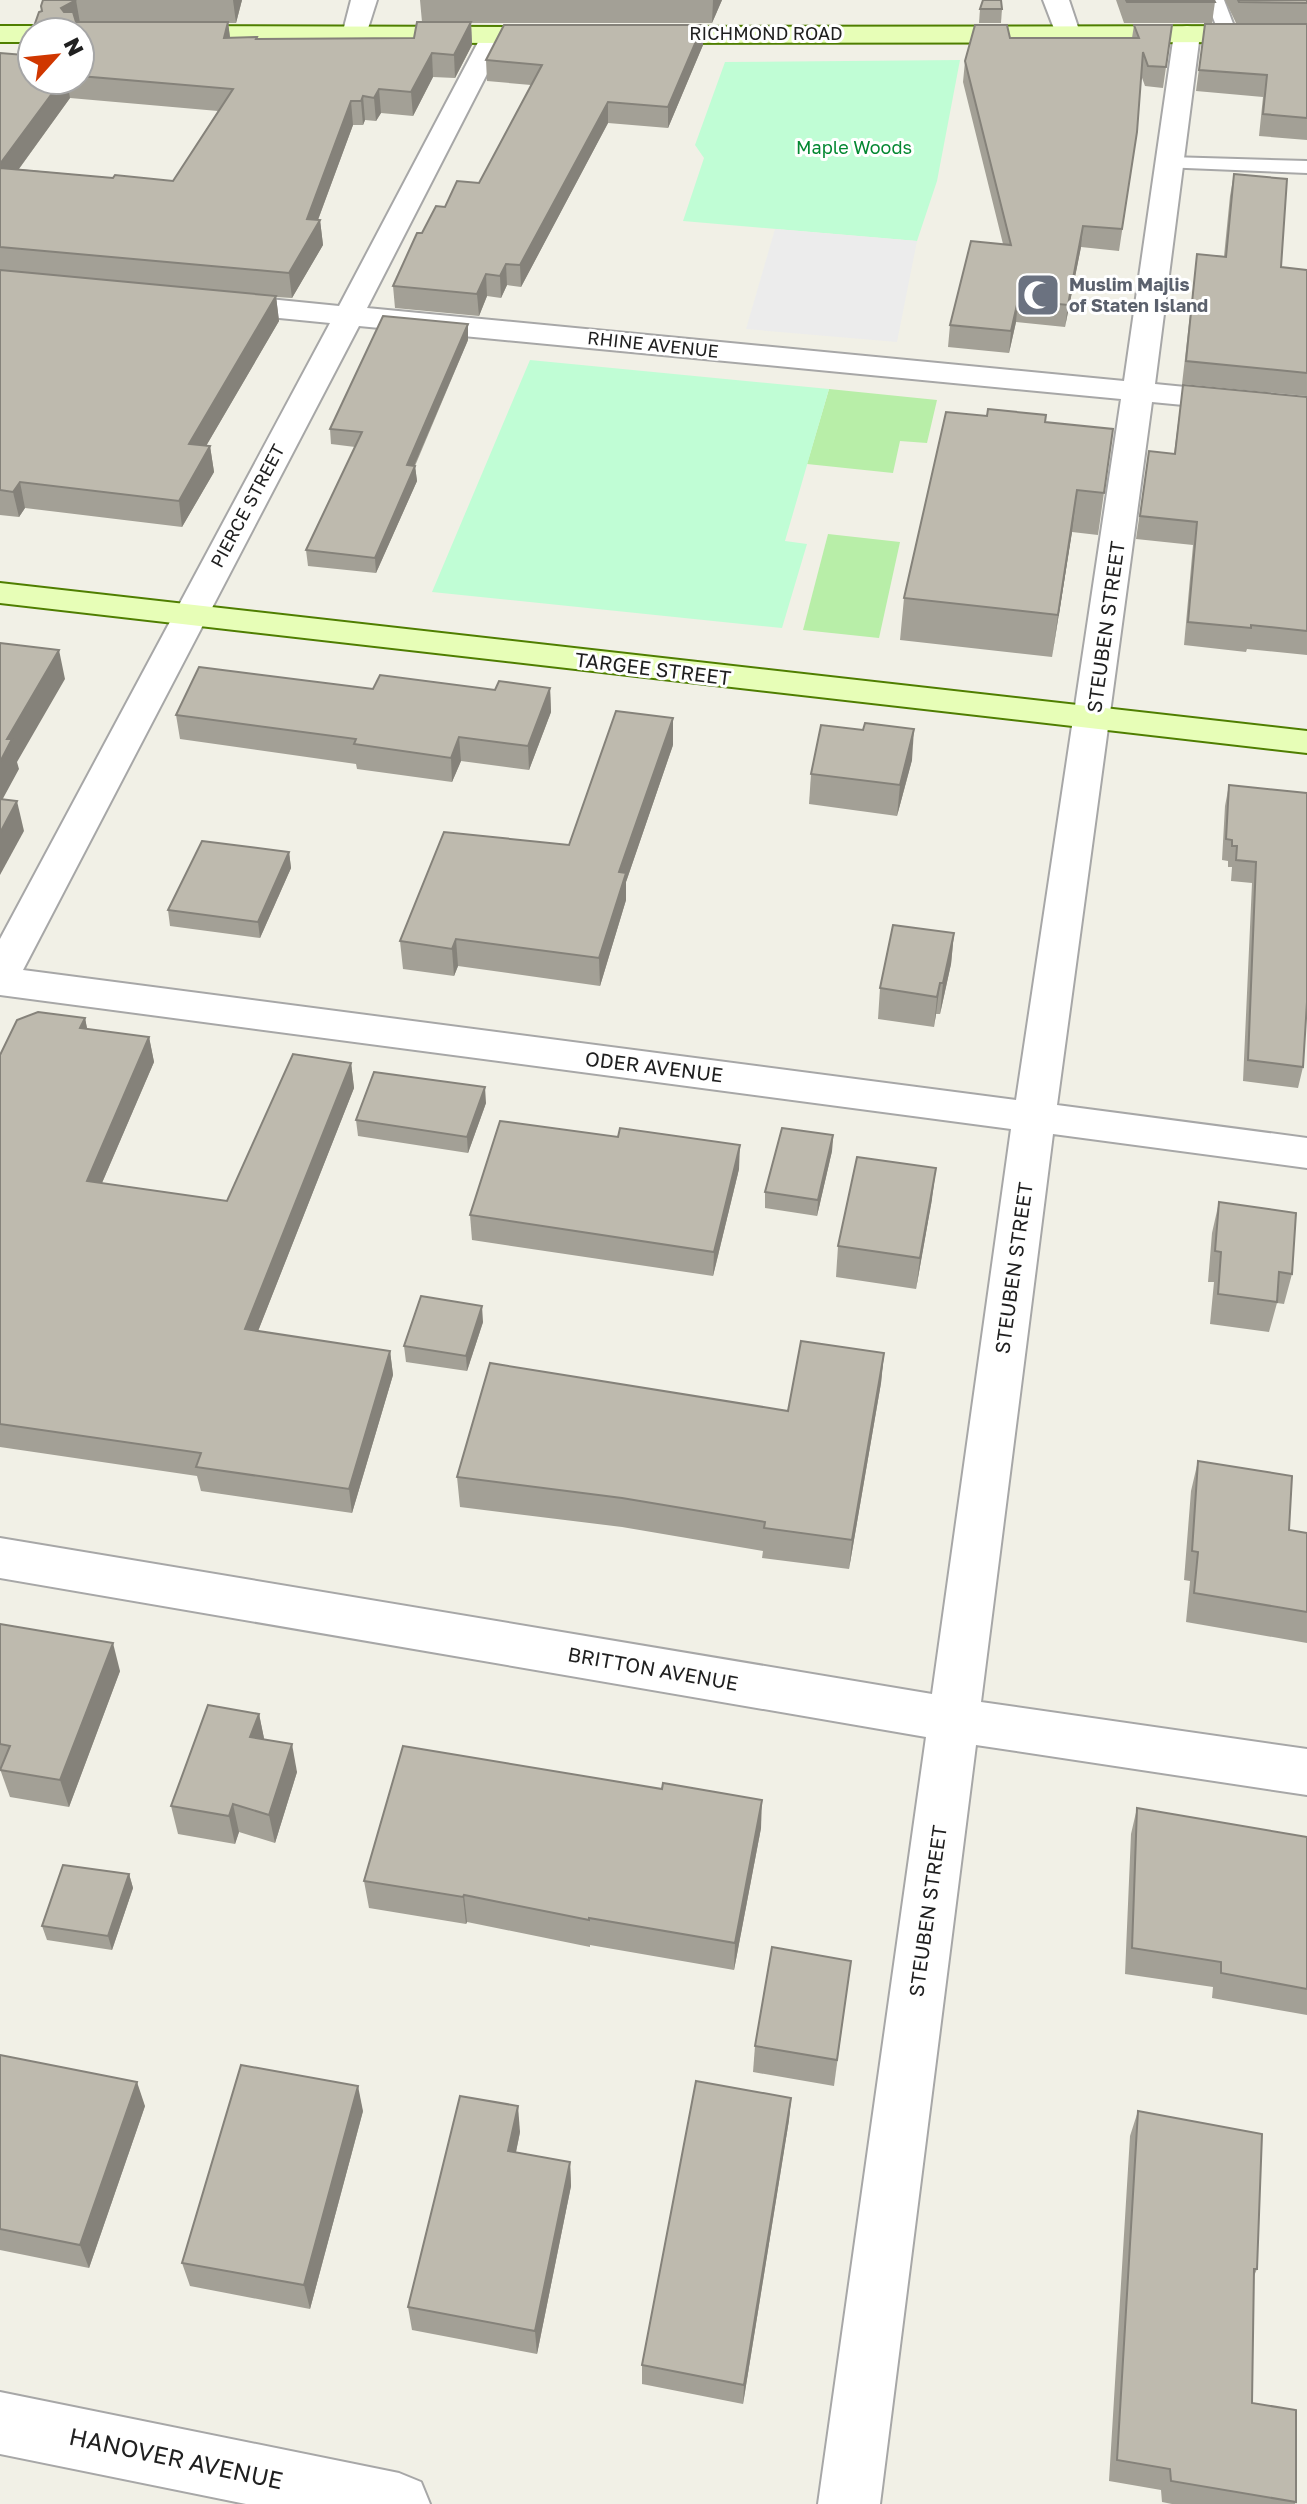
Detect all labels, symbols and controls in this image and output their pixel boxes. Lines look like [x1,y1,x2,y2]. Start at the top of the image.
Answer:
north arrow [16,16,96,96]
street label: RICHMOND ROAD [689,22,843,44]
text: N [58,33,90,60]
park label: Maple Woods [796,136,912,158]
mosque icon: Muslim Majlis of Staten Island [1014,271,1062,319]
place label: Muslim Majlis of Staten Island [1069,273,1208,316]
street label: RHINE AVENUE [586,326,720,362]
street label: PIERCE STREET [205,440,289,571]
street label: STEUBEN STREET [1081,539,1129,714]
street label: TARGEE STREET [574,647,732,689]
street label: ODER AVENUE [584,1046,724,1086]
street label: STEUBEN STREET [989,1180,1037,1355]
street label: BRITTON AVENUE [566,1641,740,1695]
street label: STEUBEN STREET [903,1823,951,1998]
street label: HANOVER AVENUE [67,2421,286,2494]

